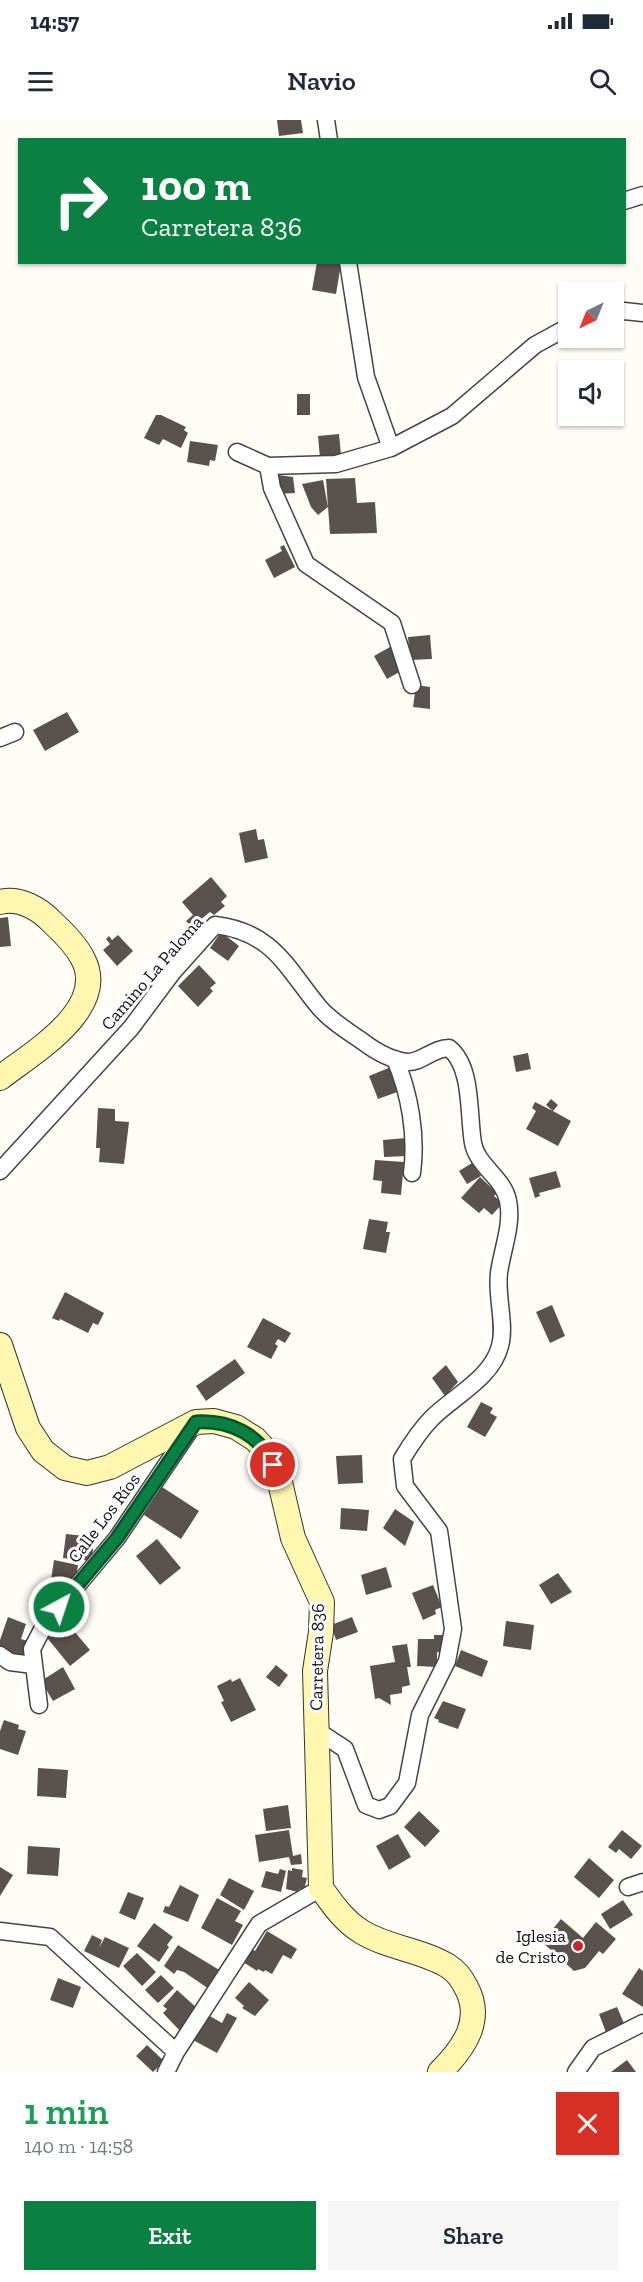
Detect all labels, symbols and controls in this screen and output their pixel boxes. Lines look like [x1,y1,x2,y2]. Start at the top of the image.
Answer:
text: 14:57 [30,8,79,35]
icon: menu [24,65,57,98]
text: Navio [287,65,356,97]
icon: search [586,65,619,98]
text: 100 m [141,160,251,211]
icon: right [42,162,120,240]
text: Carretera 836 [141,211,302,243]
north arrow [558,282,624,348]
map controls [558,282,624,426]
button: sound [558,360,624,426]
street label: Camino La Paloma [96,911,208,1035]
pin [247,1439,298,1490]
icon: arrive [256,1448,289,1481]
street label: Calle Los Ríos [63,1469,145,1567]
position arrow [27,1575,91,1639]
street label: Carretera 836 [305,1603,329,1711]
place label: Iglesia de Cristo [496,1925,566,1968]
marker: Iglesia de Cristo [571,1939,585,1953]
text: 1 min [24,2090,109,2133]
button: close [556,2092,619,2155]
text: 140 m · 14:58 [24,2134,133,2158]
button: Exit [24,2201,316,2270]
button: Share [328,2201,619,2270]

